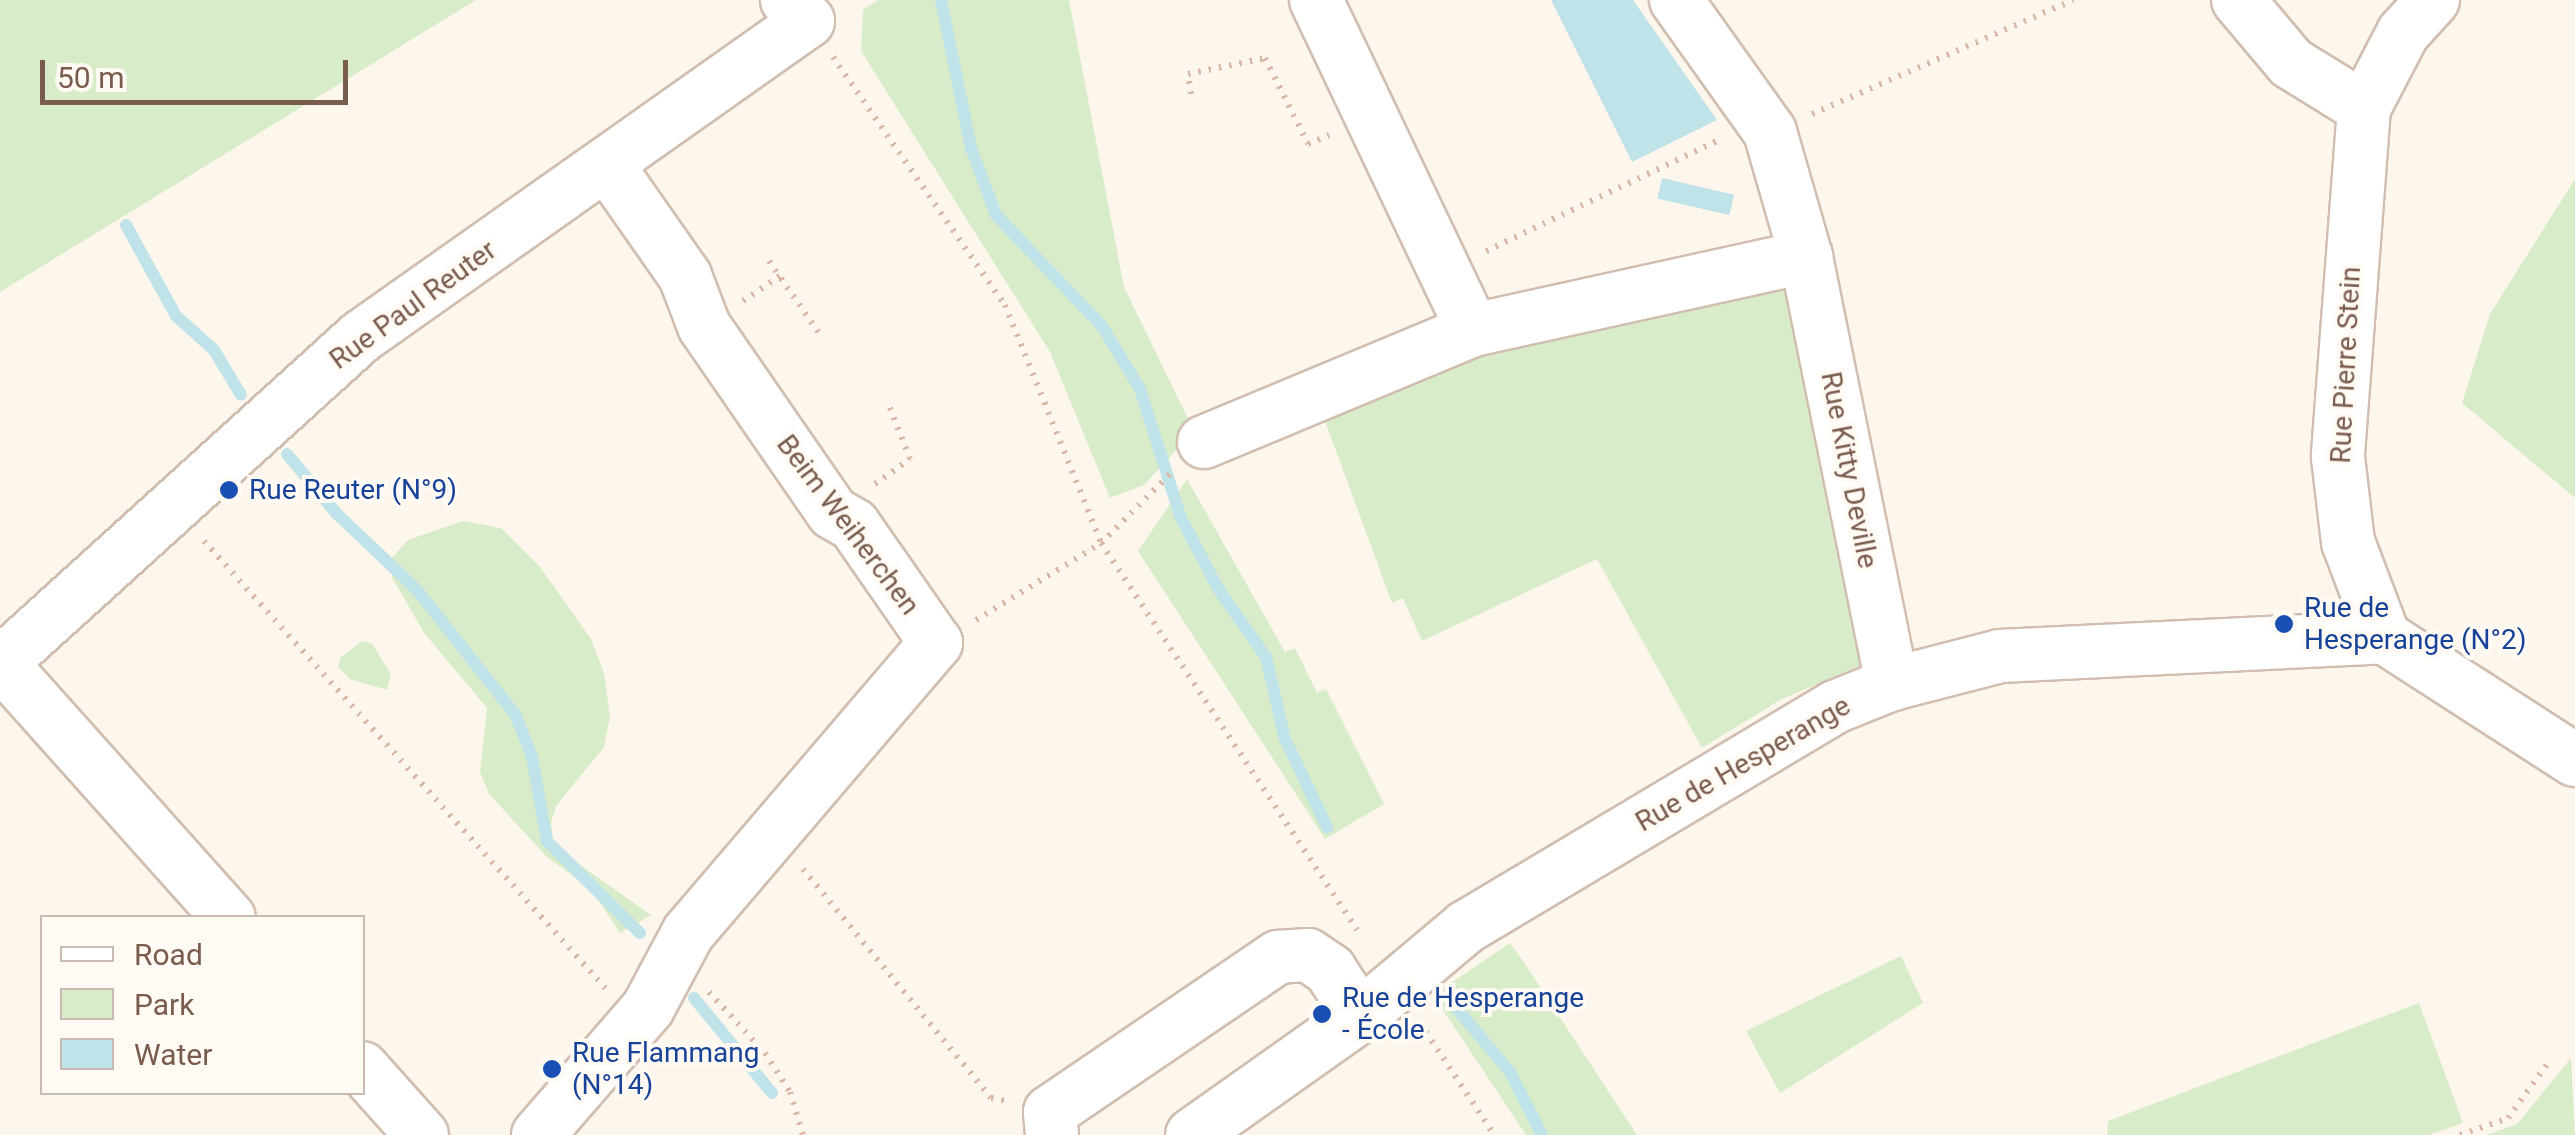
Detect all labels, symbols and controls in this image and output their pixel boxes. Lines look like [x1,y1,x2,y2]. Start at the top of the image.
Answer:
scale bar [45,40,352,102]
text: 50 m [57,60,124,95]
street label: Rue Paul Reuter [323,233,503,377]
street label: Rue Pierre Stein [2324,266,2368,464]
street label: Rue Kitty Deville [1813,369,1885,571]
street label: Beim Weiherchen [769,428,927,622]
place label: Rue Reuter (N°9) [249,473,457,507]
marker: Rue Reuter (N°9) [218,479,240,501]
place label: Rue de Hesperange (N°2) [2304,591,2526,657]
marker: Rue de Hesperange (N°2) [2273,613,2295,635]
street label: Rue de Hesperange [1630,689,1856,839]
legend [40,915,365,1095]
text: Road [134,937,203,972]
place label: Rue de Hesperange - École [1342,981,1584,1047]
text: Park [134,987,194,1022]
marker: Rue de Hesperange - École [1311,1003,1333,1025]
place label: Rue Flammang (N°14) [572,1036,760,1102]
text: Water [134,1037,212,1072]
marker: Rue Flammang (N°14) [541,1058,563,1080]

